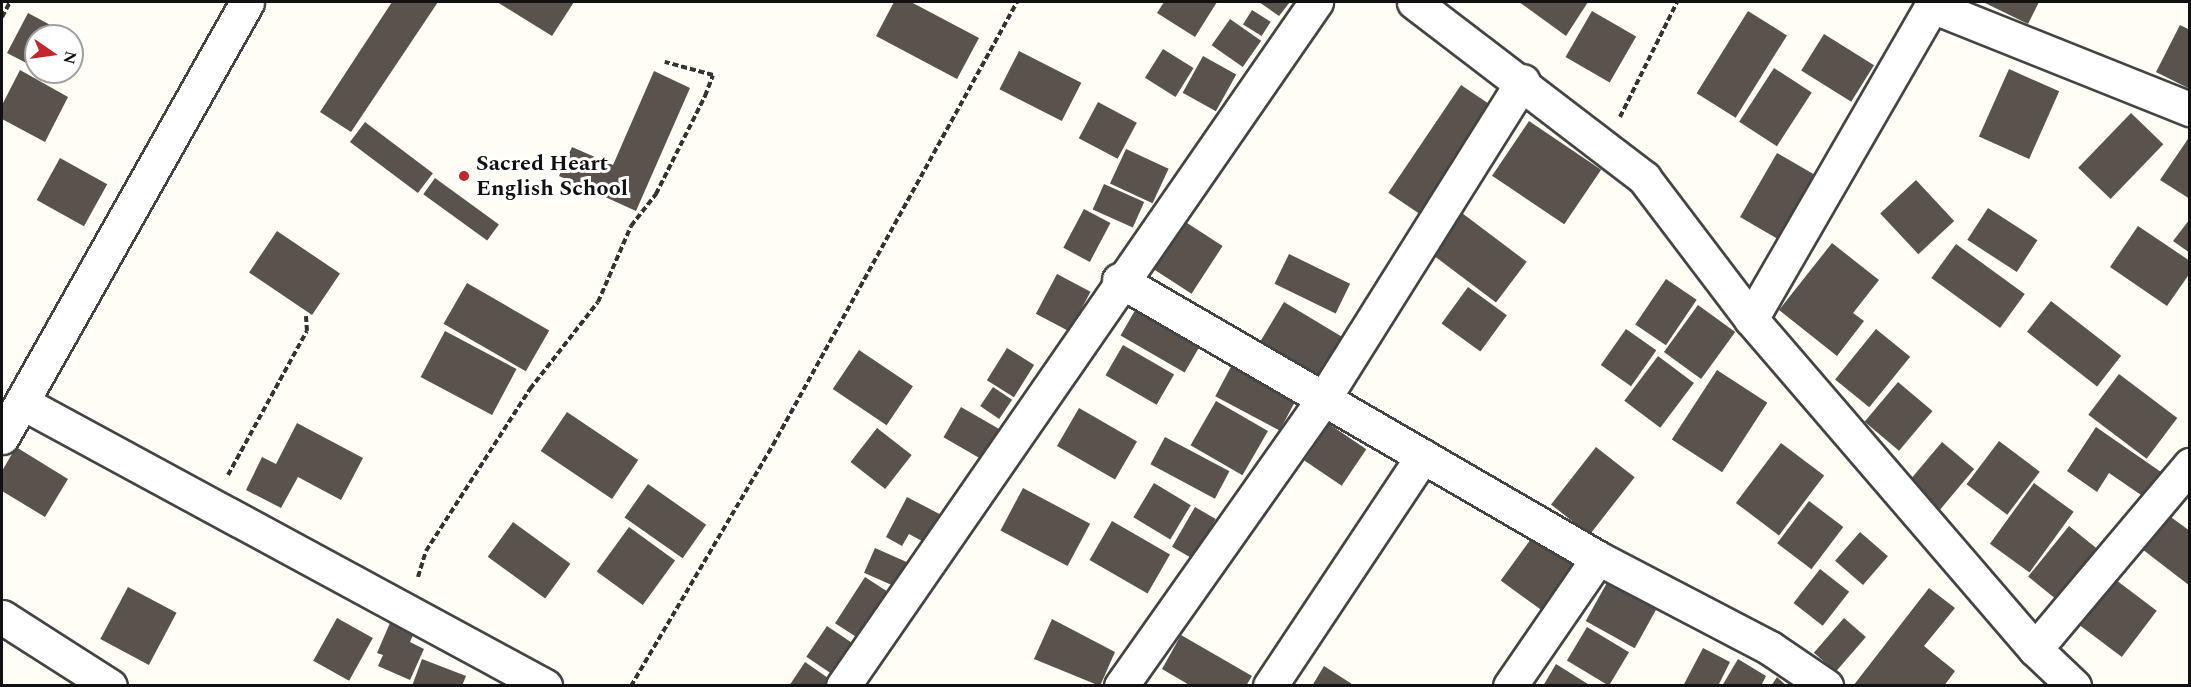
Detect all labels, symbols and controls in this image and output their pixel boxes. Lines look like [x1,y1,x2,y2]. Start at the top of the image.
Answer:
north arrow [24,24,84,84]
text: N [56,49,83,67]
place label: Sacred Heart English School [476,150,628,202]
marker: Sacred Heart English School [457,169,471,183]

